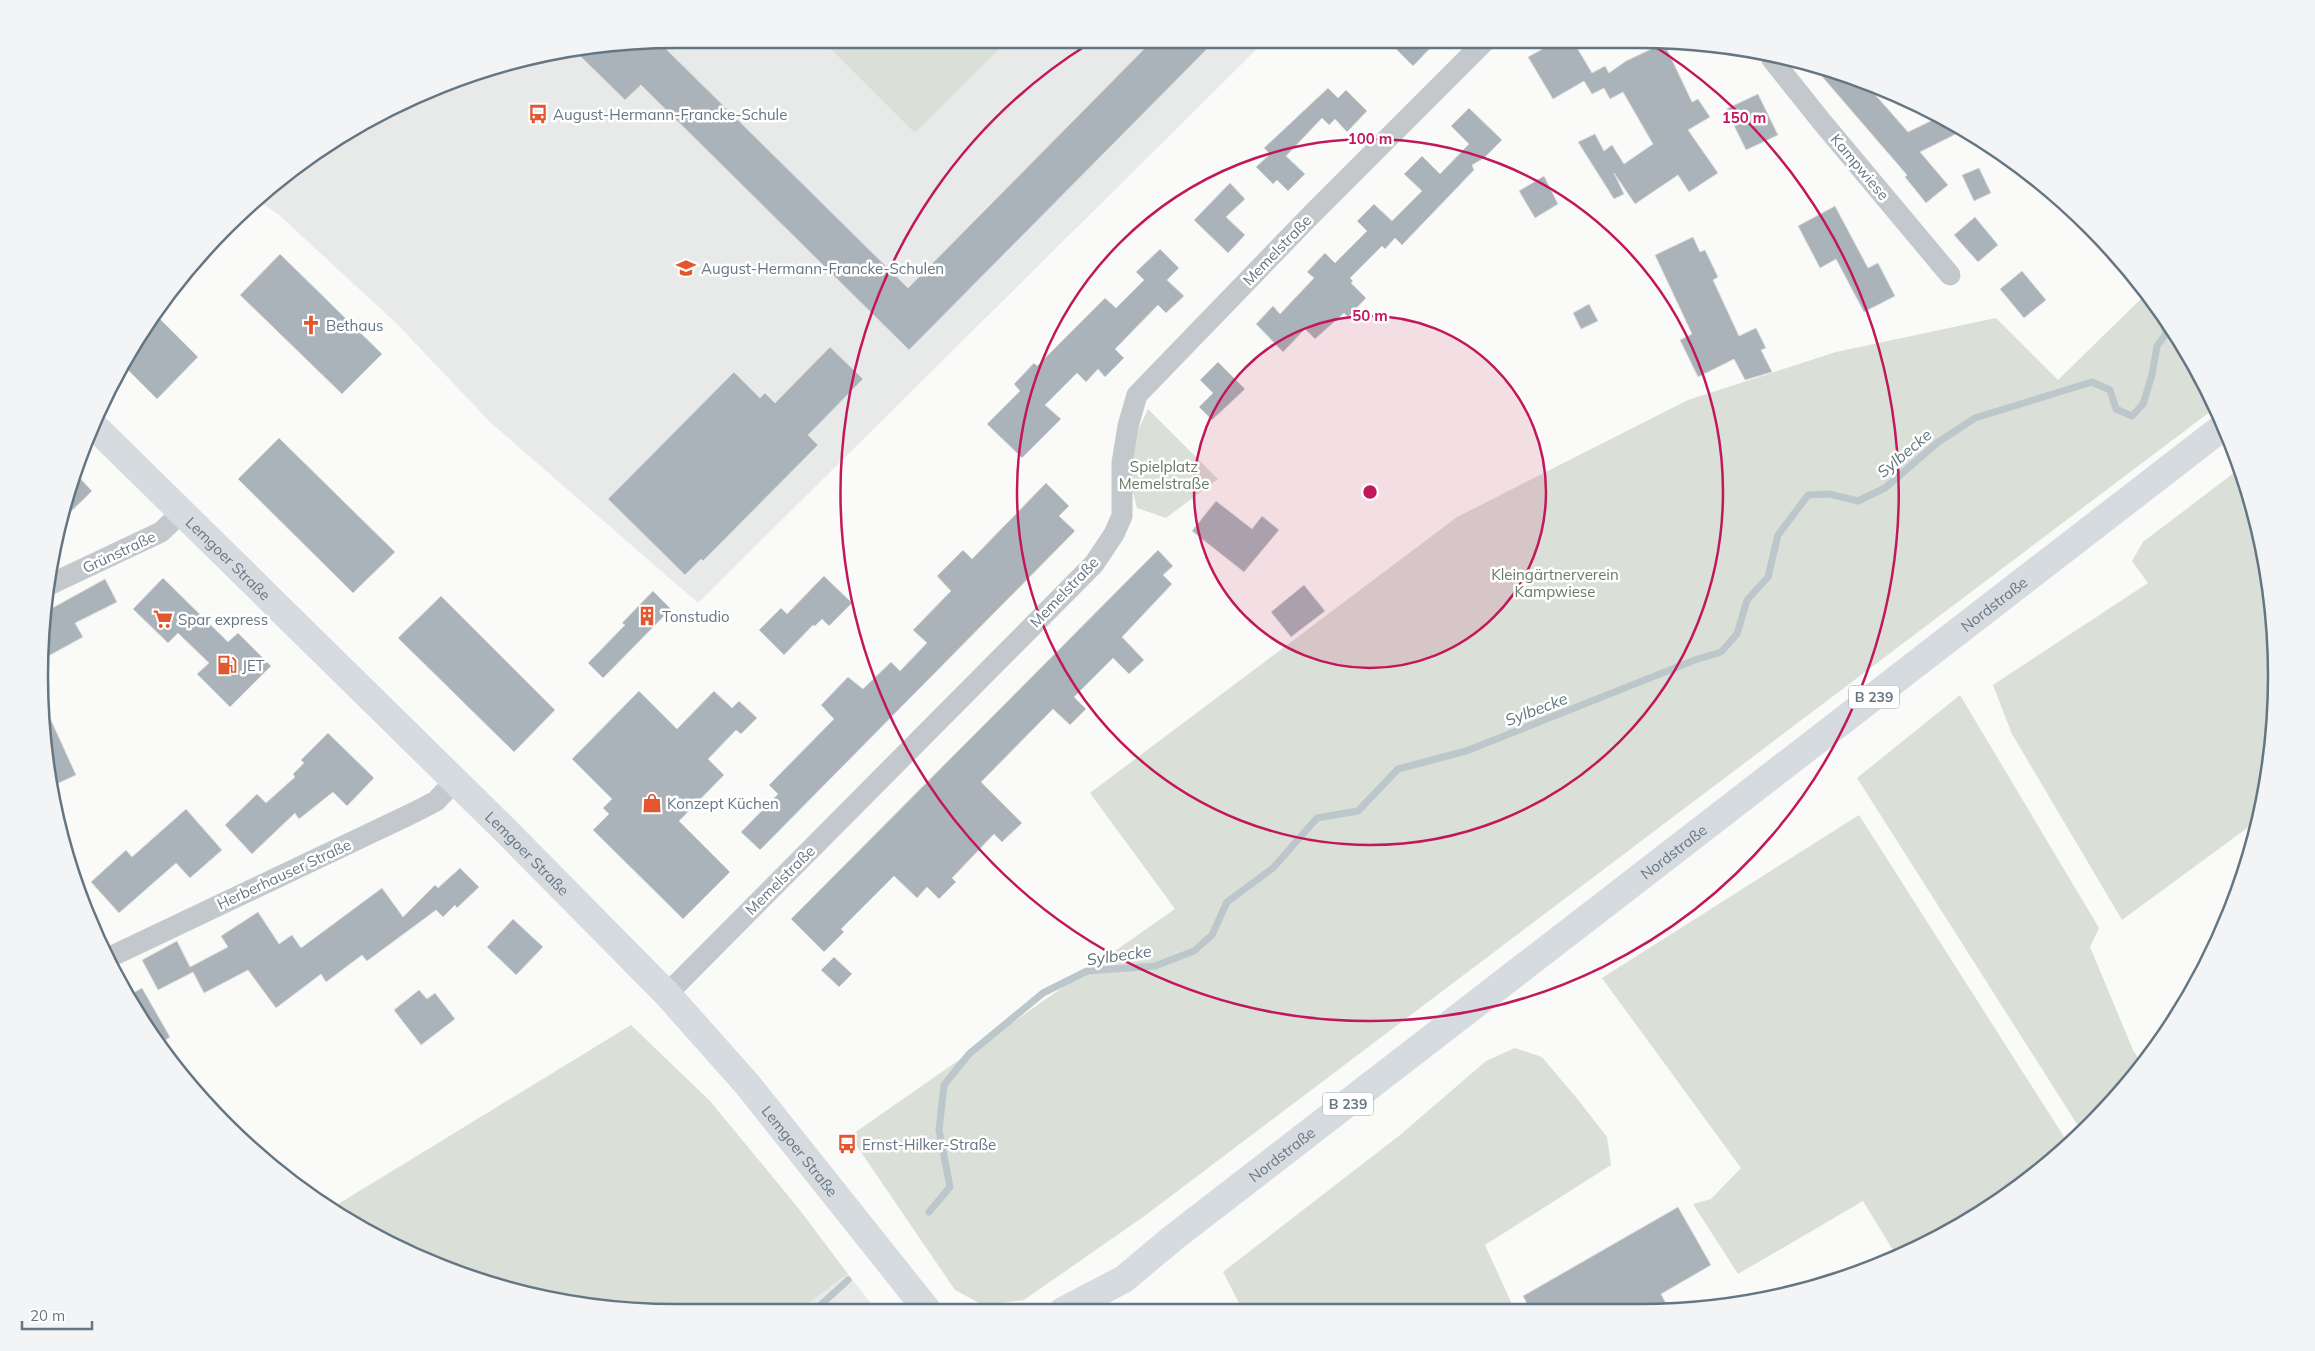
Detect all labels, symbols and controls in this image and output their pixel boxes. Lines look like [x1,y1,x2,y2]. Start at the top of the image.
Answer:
bus stop icon: August-Hermann-Francke-Schule [527,103,549,125]
place label: August-Hermann-Francke-Schule [553,105,787,124]
text: 150 m [1722,108,1766,127]
text: 100 m [1348,129,1392,148]
street label: Kampwiese [1827,130,1893,204]
street label: Memelstraße [1239,211,1315,289]
school or university icon: August-Hermann-Francke-Schulen [675,257,697,279]
place label: August-Hermann-Francke-Schulen [701,259,944,278]
text: 50 m [1352,306,1388,325]
church icon: Bethaus [300,314,322,336]
place label: Bethaus [326,316,384,335]
water label: Sylbecke [1873,424,1936,482]
park label: Spielplatz Memelstraße [1119,457,1209,493]
centre of rings [1361,483,1379,501]
street label: Lemgoer Straße [182,512,275,604]
street label: Grünstraße [79,527,159,577]
street label: Memelstraße [1026,553,1102,631]
park label: Kleingärtnerverein Kampwiese [1491,565,1619,601]
street label: Nordstraße [1957,572,2031,635]
building icon: Tonstudio [636,605,658,627]
place label: Tonstudio [662,607,730,626]
supermarket icon: Spar express [152,608,174,630]
place label: Spar express [178,610,268,629]
fuel station icon: JET [216,654,238,676]
place label: JET [242,656,265,675]
road number: B 239 [1849,686,1899,709]
water label: Sylbecke [1502,688,1570,730]
shop icon: Konzept Küchen [641,792,663,814]
place label: Konzept Küchen [667,794,779,813]
street label: Lemgoer Straße [482,807,574,899]
street label: Nordstraße [1636,820,1710,883]
street label: Herberhauser Straße [214,835,354,913]
street label: Memelstraße [741,841,819,919]
water label: Sylbecke [1085,941,1153,969]
road number: B 239 [1323,1092,1373,1116]
street label: Lemgoer Straße [758,1101,842,1200]
street label: Nordstraße [1245,1122,1319,1186]
bus stop icon: Ernst-Hilker-Straße [836,1133,858,1155]
place label: Ernst-Hilker-Straße [862,1135,996,1154]
scale bar [22,1298,92,1330]
text: 20 m [30,1306,65,1325]

